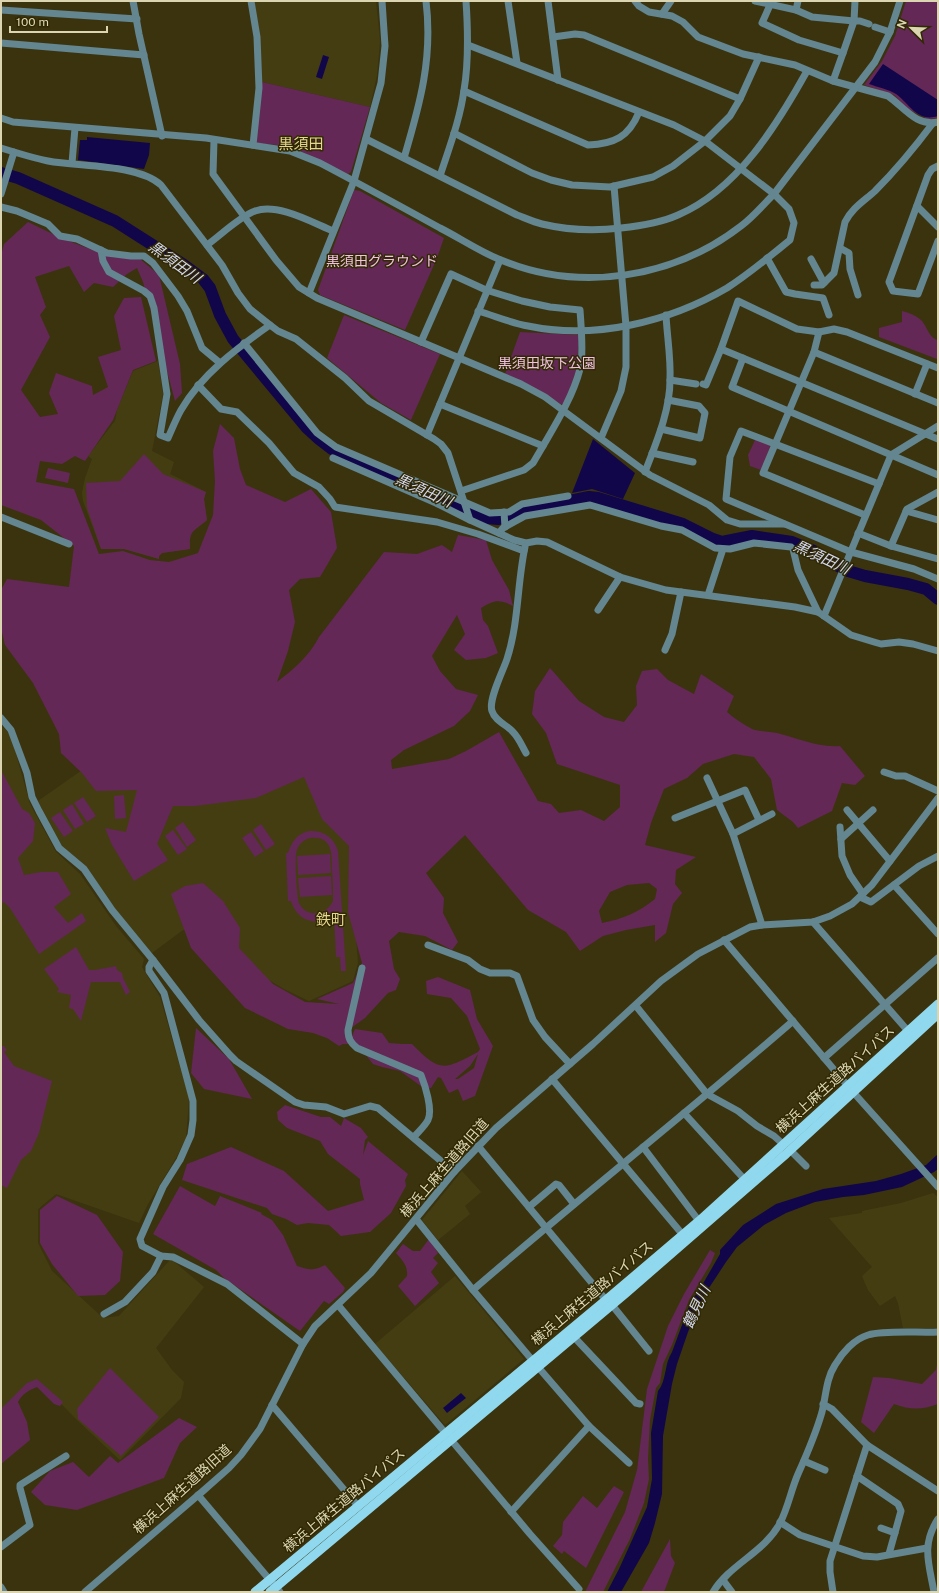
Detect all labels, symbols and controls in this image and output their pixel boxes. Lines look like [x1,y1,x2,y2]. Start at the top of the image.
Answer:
scale bar [10,8,107,34]
north arrow [891,8,931,48]
text: 100 m [16,15,49,29]
text: N [895,18,909,30]
district label: 黒須田 [278,135,324,152]
water label: 黒須田川 [146,237,206,288]
park label: 黒須田グラウンド [326,253,438,269]
park label: 黒須田坂下公園 [498,355,596,371]
water label: 黒須田川 [393,470,457,511]
water label: 黒須田川 [791,537,855,578]
district label: 鉄町 [316,911,346,928]
street label: 横浜上麻生道路バイパス [773,1022,897,1136]
street label: 横浜上麻生道路旧道 [397,1115,491,1221]
street label: 横浜上麻生道路バイパス [528,1237,656,1349]
water label: 鶴見川 [679,1281,714,1331]
street label: 横浜上麻生道路旧道 [130,1441,234,1537]
street label: 横浜上麻生道路バイパス [280,1444,408,1556]

